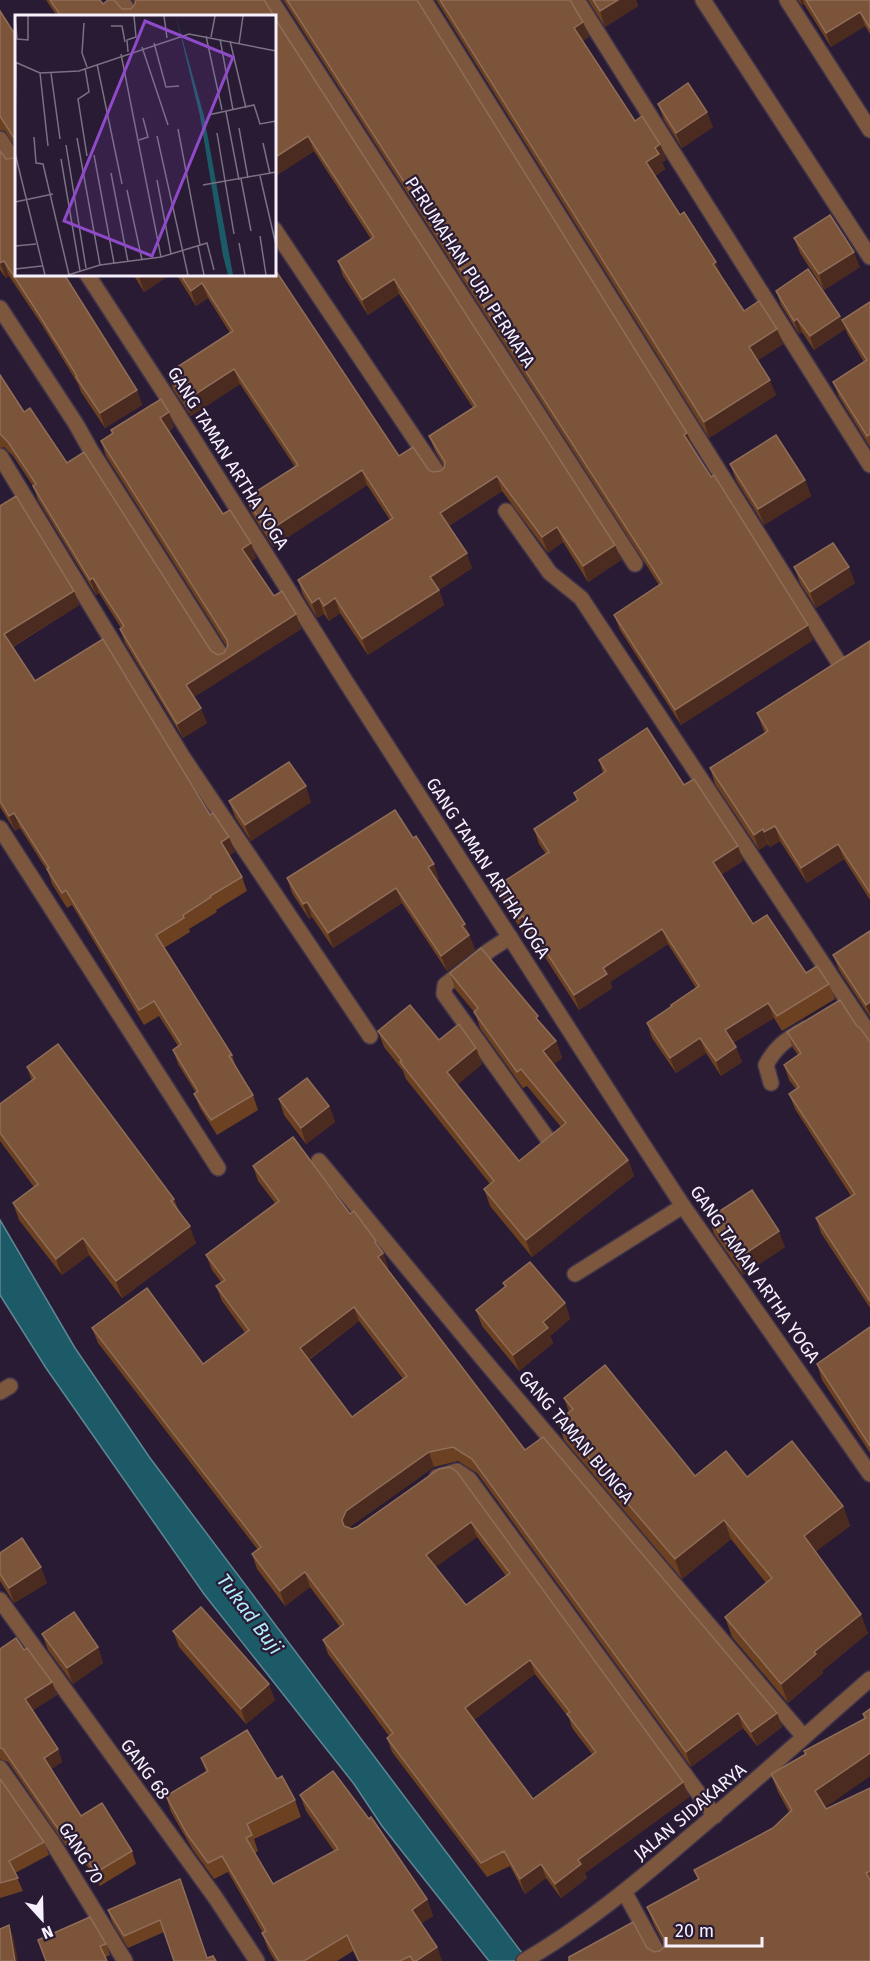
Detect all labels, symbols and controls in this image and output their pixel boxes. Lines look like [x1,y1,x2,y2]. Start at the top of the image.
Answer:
inset map [15,15,276,276]
street label: PERUMAHAN PURI PERMATA [400,172,540,372]
street label: GANG TAMAN ARTHA YOGA [163,363,294,554]
street label: GANG TAMAN ARTHA YOGA [421,773,555,963]
street label: GANG TAMAN ARTHA YOGA [685,1181,825,1367]
street label: GANG TAMAN BUNGA [514,1366,639,1509]
water label: Tukad Buji [212,1569,288,1659]
street label: GANG 68 [116,1734,174,1804]
street label: JALAN SIDAKARYA [629,1758,751,1865]
street label: GANG 70 [54,1818,108,1888]
north arrow [12,1889,72,1949]
scale bar [666,1910,762,1948]
text: 20 m [675,1920,714,1942]
text: N [39,1922,56,1943]

